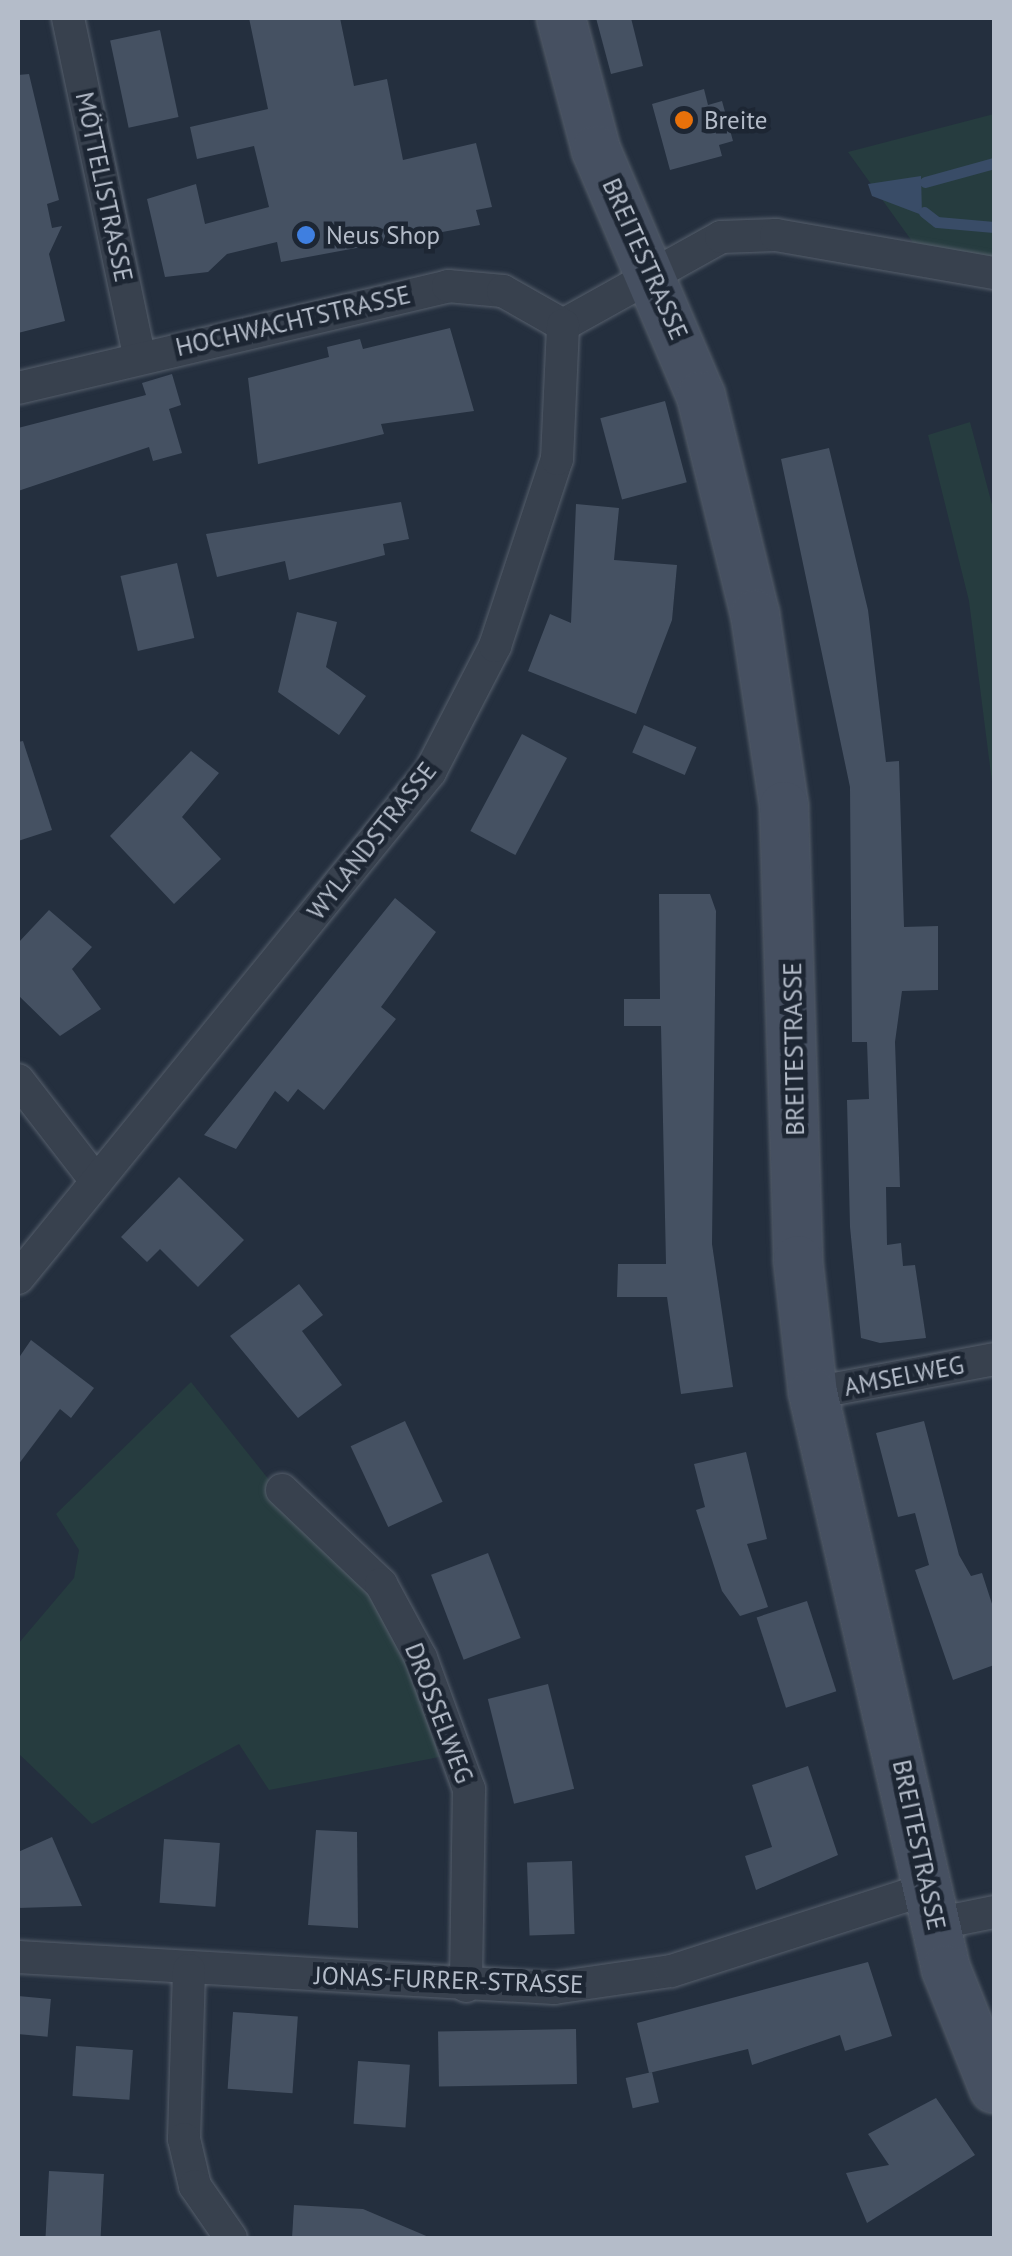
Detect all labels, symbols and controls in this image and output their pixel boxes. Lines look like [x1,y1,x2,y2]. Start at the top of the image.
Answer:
street label: MÖTTELISTRASSE [69,89,139,285]
place label: Breite [704,105,767,135]
marker: Breite [673,109,695,131]
street label: BREITESTRASSE [596,174,694,344]
place label: Neus Shop [326,220,440,250]
marker: Neus Shop [295,224,317,246]
street label: HOCHWACHTSTRASSE [173,279,413,363]
street label: WYLANDSTRASSE [301,756,443,926]
street label: BREITESTRASSE [777,962,811,1136]
street label: AMSELWEG [841,1350,967,1402]
street label: DROSSELWEG [399,1639,479,1787]
street label: BREITESTRASSE [886,1757,952,1933]
street label: JONAS-FURRER-STRASSE [314,1960,584,2000]

